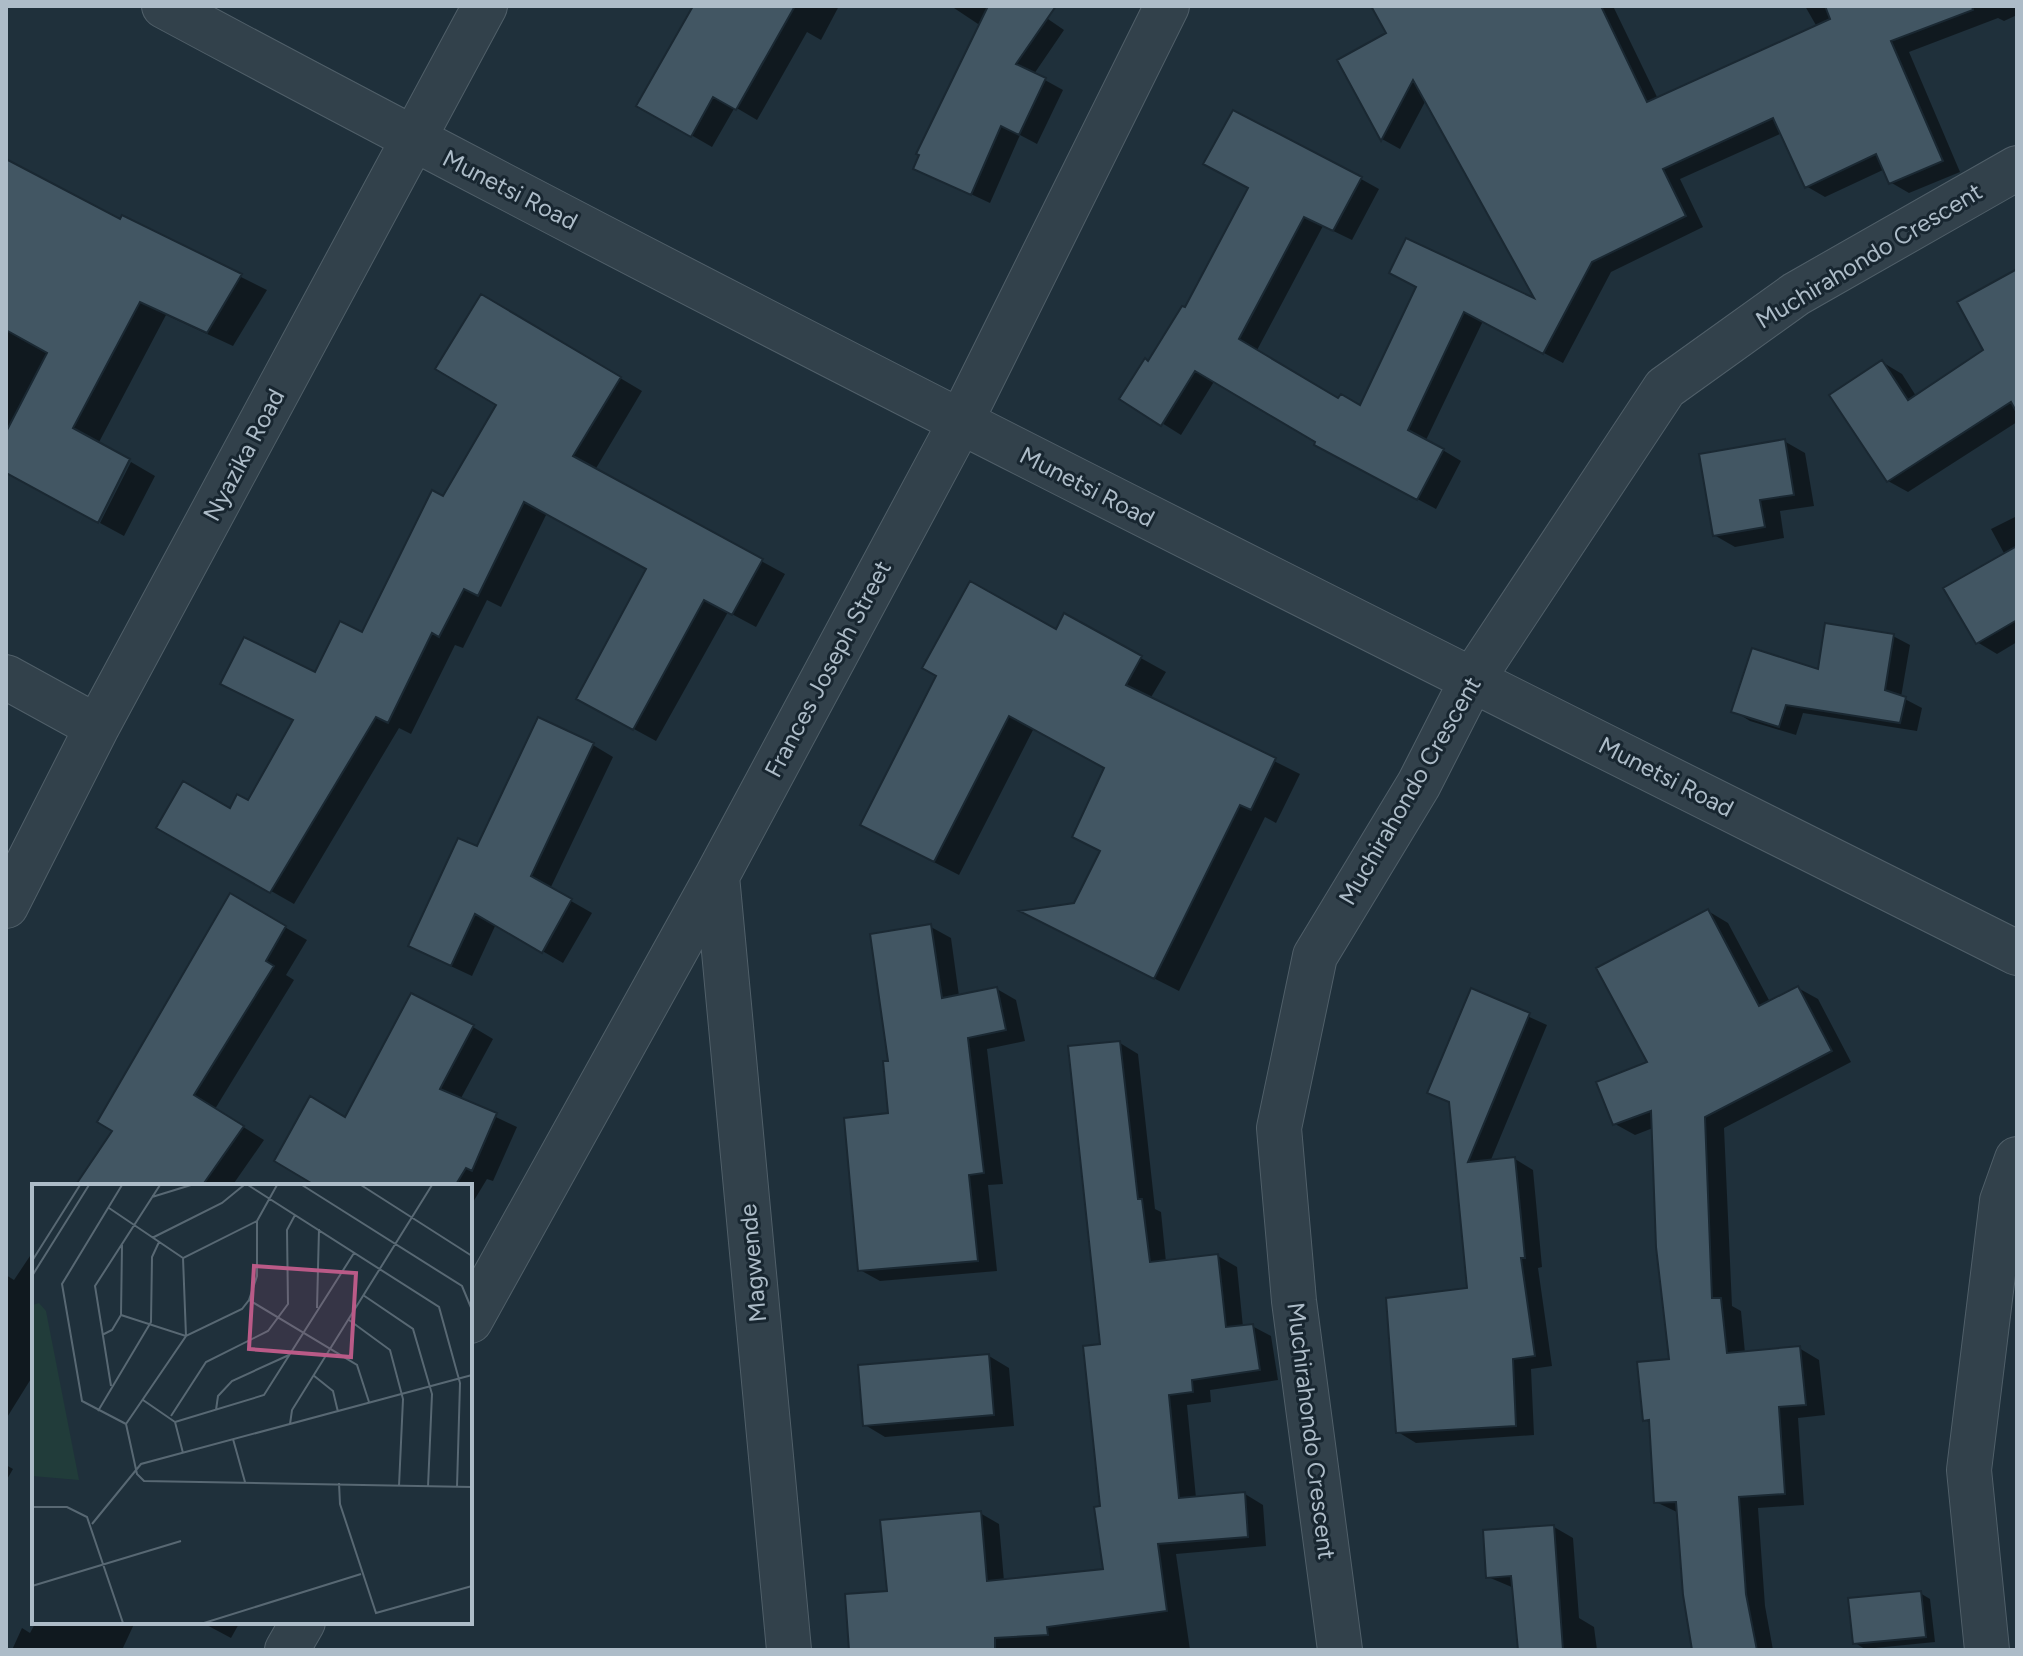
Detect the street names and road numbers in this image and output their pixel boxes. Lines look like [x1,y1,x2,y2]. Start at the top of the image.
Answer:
street label: Munetsi Road [438,143,582,236]
street label: Muchirahondo Crescent [1750,176,1987,335]
street label: Nyazika Road [197,384,290,526]
street label: Munetsi Road [1015,440,1159,533]
street label: Frances Joseph Street [758,556,897,782]
street label: Muchirahondo Crescent [1332,671,1487,910]
street label: Munetsi Road [1594,730,1738,823]
street label: Magwende [733,1203,772,1324]
street label: Muchirahondo Crescent [1281,1301,1342,1561]

